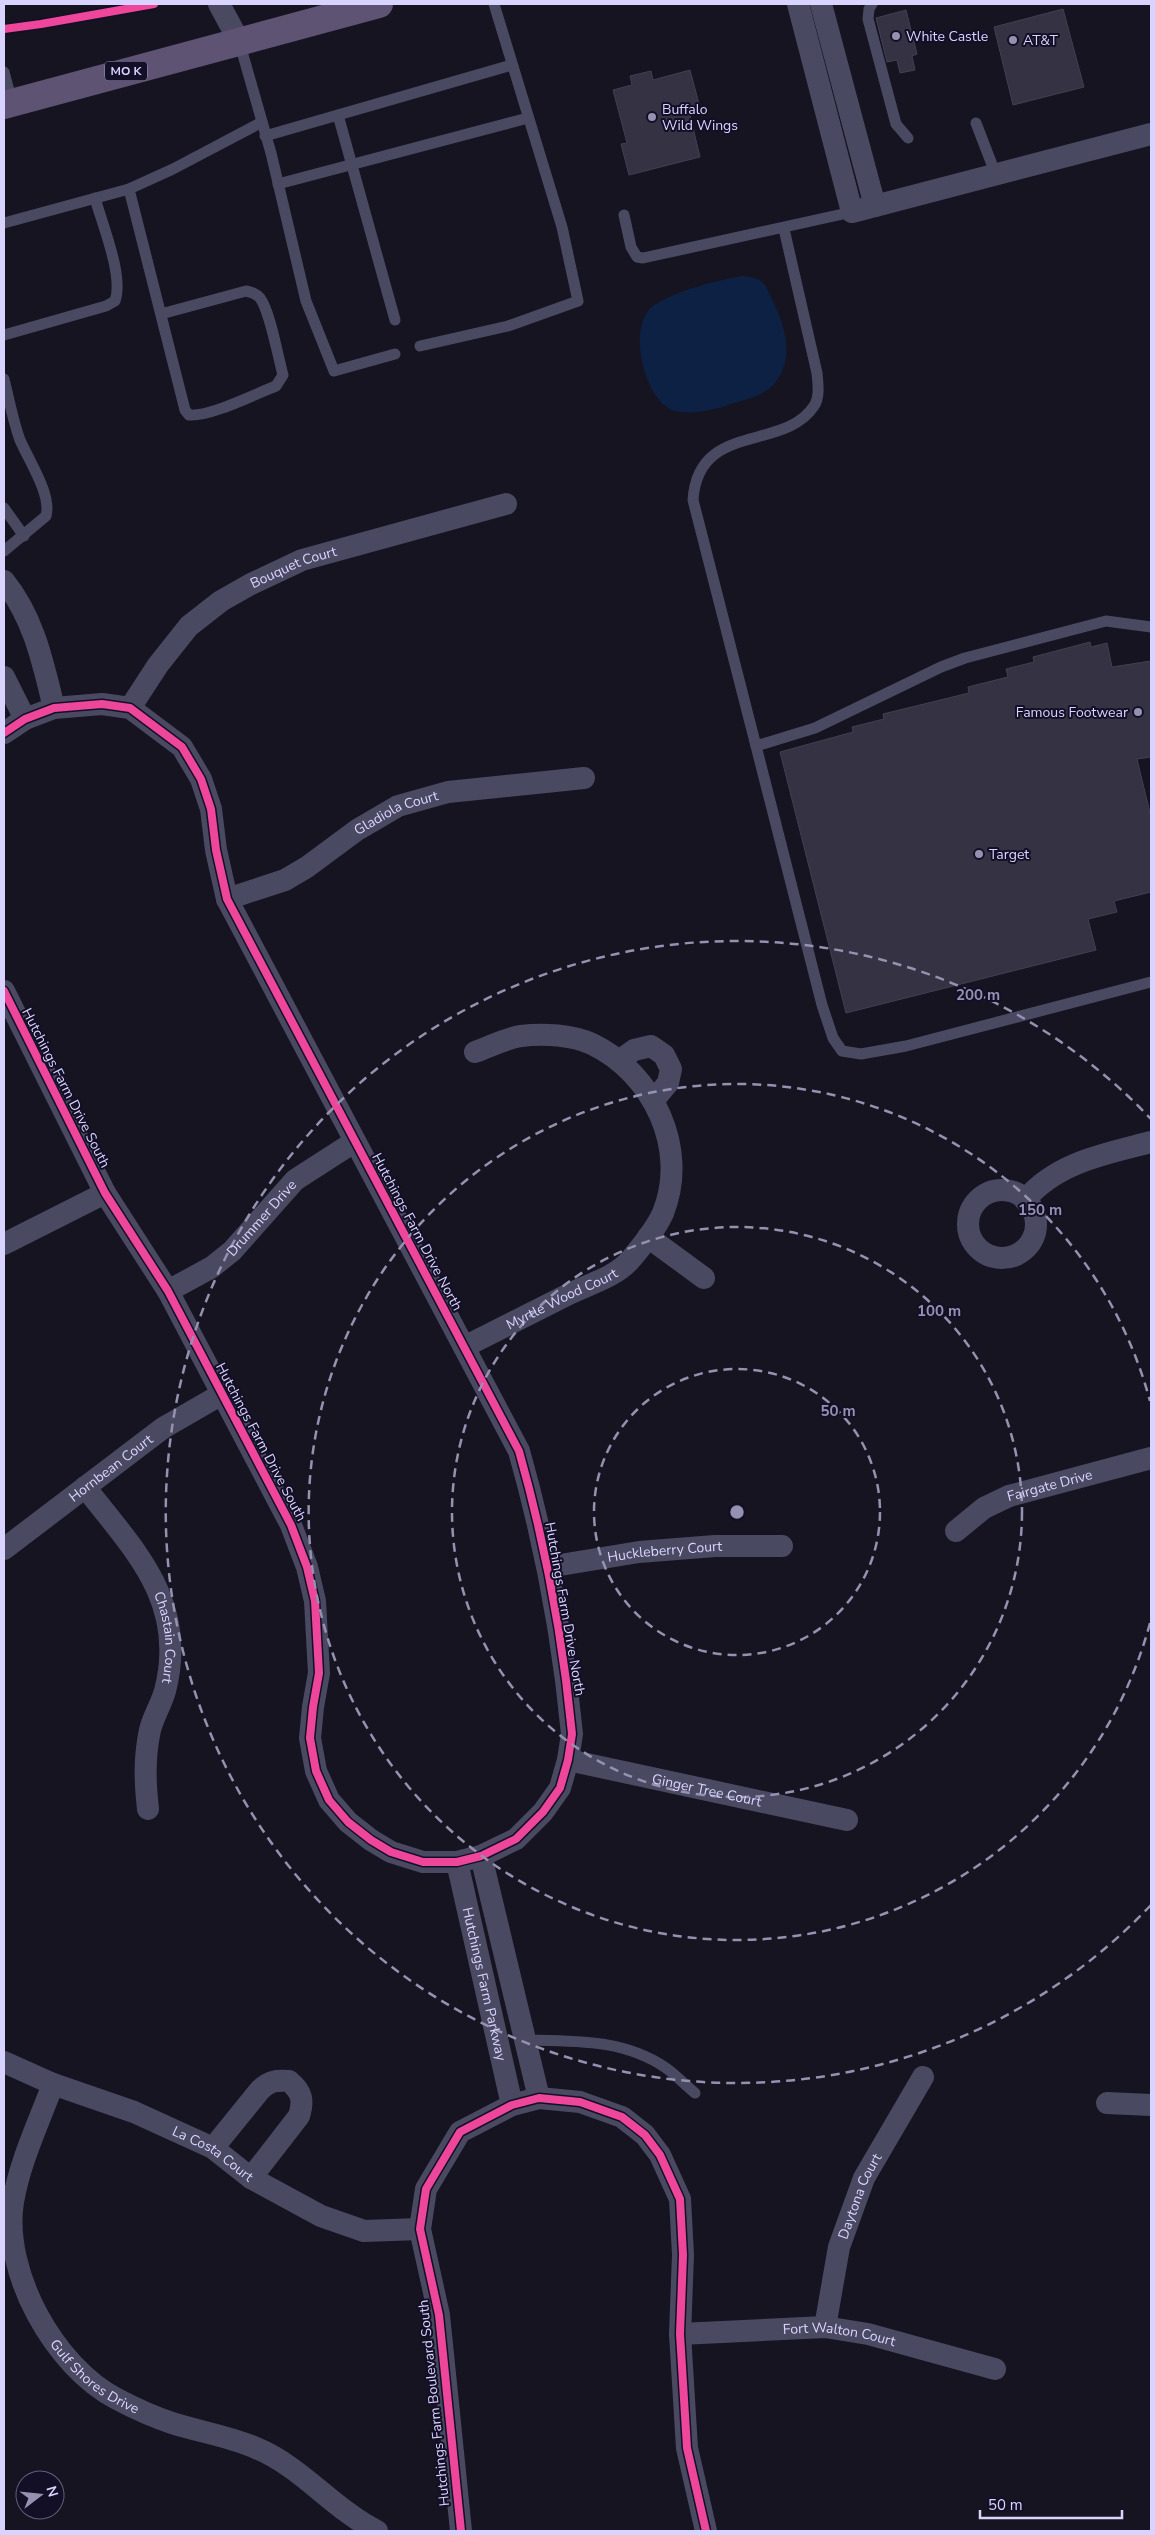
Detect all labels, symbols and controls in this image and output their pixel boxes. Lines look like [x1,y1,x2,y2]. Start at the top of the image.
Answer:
place label: White Castle [906,27,988,46]
marker: White Castle [890,30,902,42]
place label: AT&T [1023,31,1058,50]
marker: AT&T [1007,34,1019,46]
road number: MO K [105,61,147,80]
place label: Buffalo Wild Wings [662,100,738,135]
marker: Buffalo Wild Wings [646,111,658,123]
street label: Bouquet Court [247,541,339,593]
place label: Famous Footwear [1016,703,1128,722]
marker: Famous Footwear [1132,706,1144,718]
street label: Gladiola Court [350,786,440,839]
place label: Target [989,845,1029,864]
marker: Target [973,848,985,860]
text: 200 m [956,985,1000,1005]
street label: Hutchings Farm Drive South [17,1005,115,1171]
street label: Hutchings Farm Drive North [367,1150,467,1314]
street label: Drummer Drive [222,1175,301,1260]
text: 150 m [1018,1200,1062,1220]
street label: Myrtle Wood Court [503,1264,621,1334]
text: 100 m [917,1301,961,1321]
street label: Hutchings Farm Drive South [211,1359,311,1525]
text: 50 m [820,1401,856,1421]
street label: Hornbean Court [65,1430,157,1506]
street label: Fairgate Drive [1005,1465,1094,1506]
centre of rings [728,1503,746,1521]
street label: Hutchings Farm Drive North [540,1521,590,1697]
street label: Huckleberry Court [606,1536,722,1567]
street label: Chastain Court [149,1588,180,1685]
street label: Ginger Tree Court [650,1769,763,1811]
street label: Hutchings Farm Parkway [458,1905,511,2063]
street label: La Costa Court [169,2121,258,2186]
street label: Daytona Court [833,2150,886,2242]
street label: Hutchings Farm Boulevard South [414,2299,454,2507]
street label: Fort Walton Court [782,2317,898,2351]
street label: Gulf Shores Drive [46,2335,142,2418]
north arrow [15,2470,65,2520]
text: N [41,2484,63,2499]
scale bar [980,2488,1122,2520]
text: 50 m [988,2495,1023,2515]

